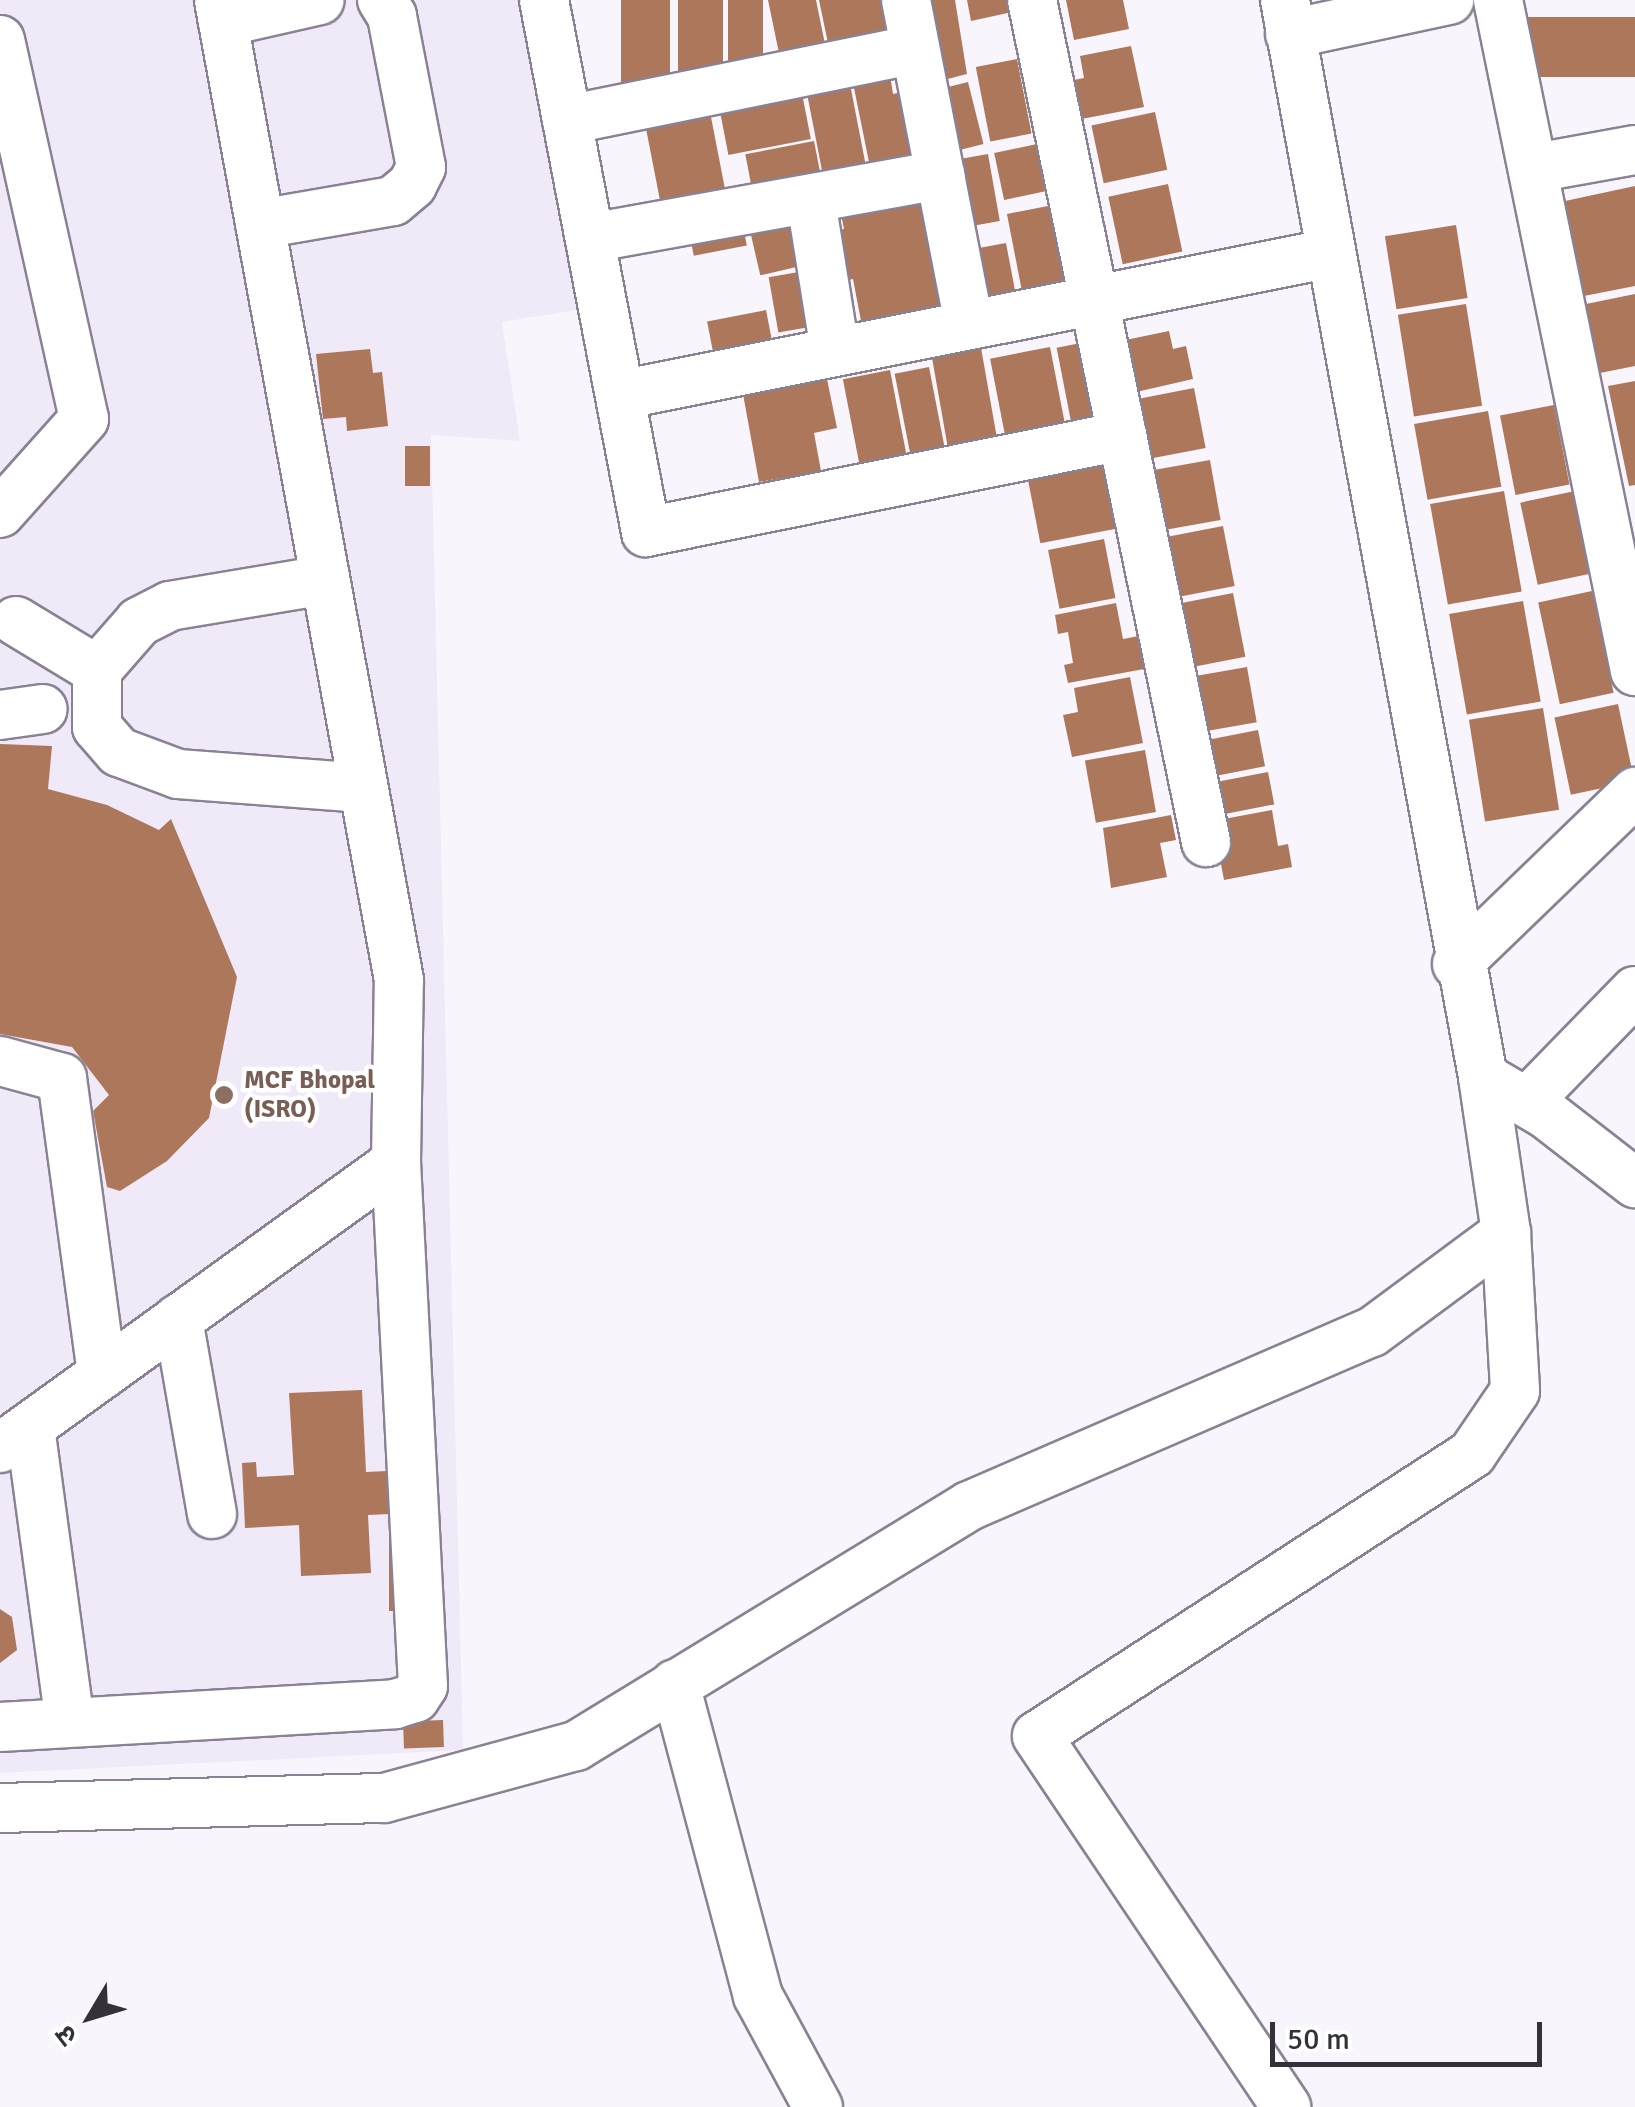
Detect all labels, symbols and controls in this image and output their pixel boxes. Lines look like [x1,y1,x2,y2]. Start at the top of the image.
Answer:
place label: MCF Bhopal (ISRO) [244,1066,375,1125]
marker: MCF Bhopal (ISRO) [213,1084,235,1106]
north arrow [40,1967,140,2067]
scale bar [1275,2002,1548,2064]
text: उ [48,2019,85,2052]
text: 50 m [1287,2021,1350,2058]

